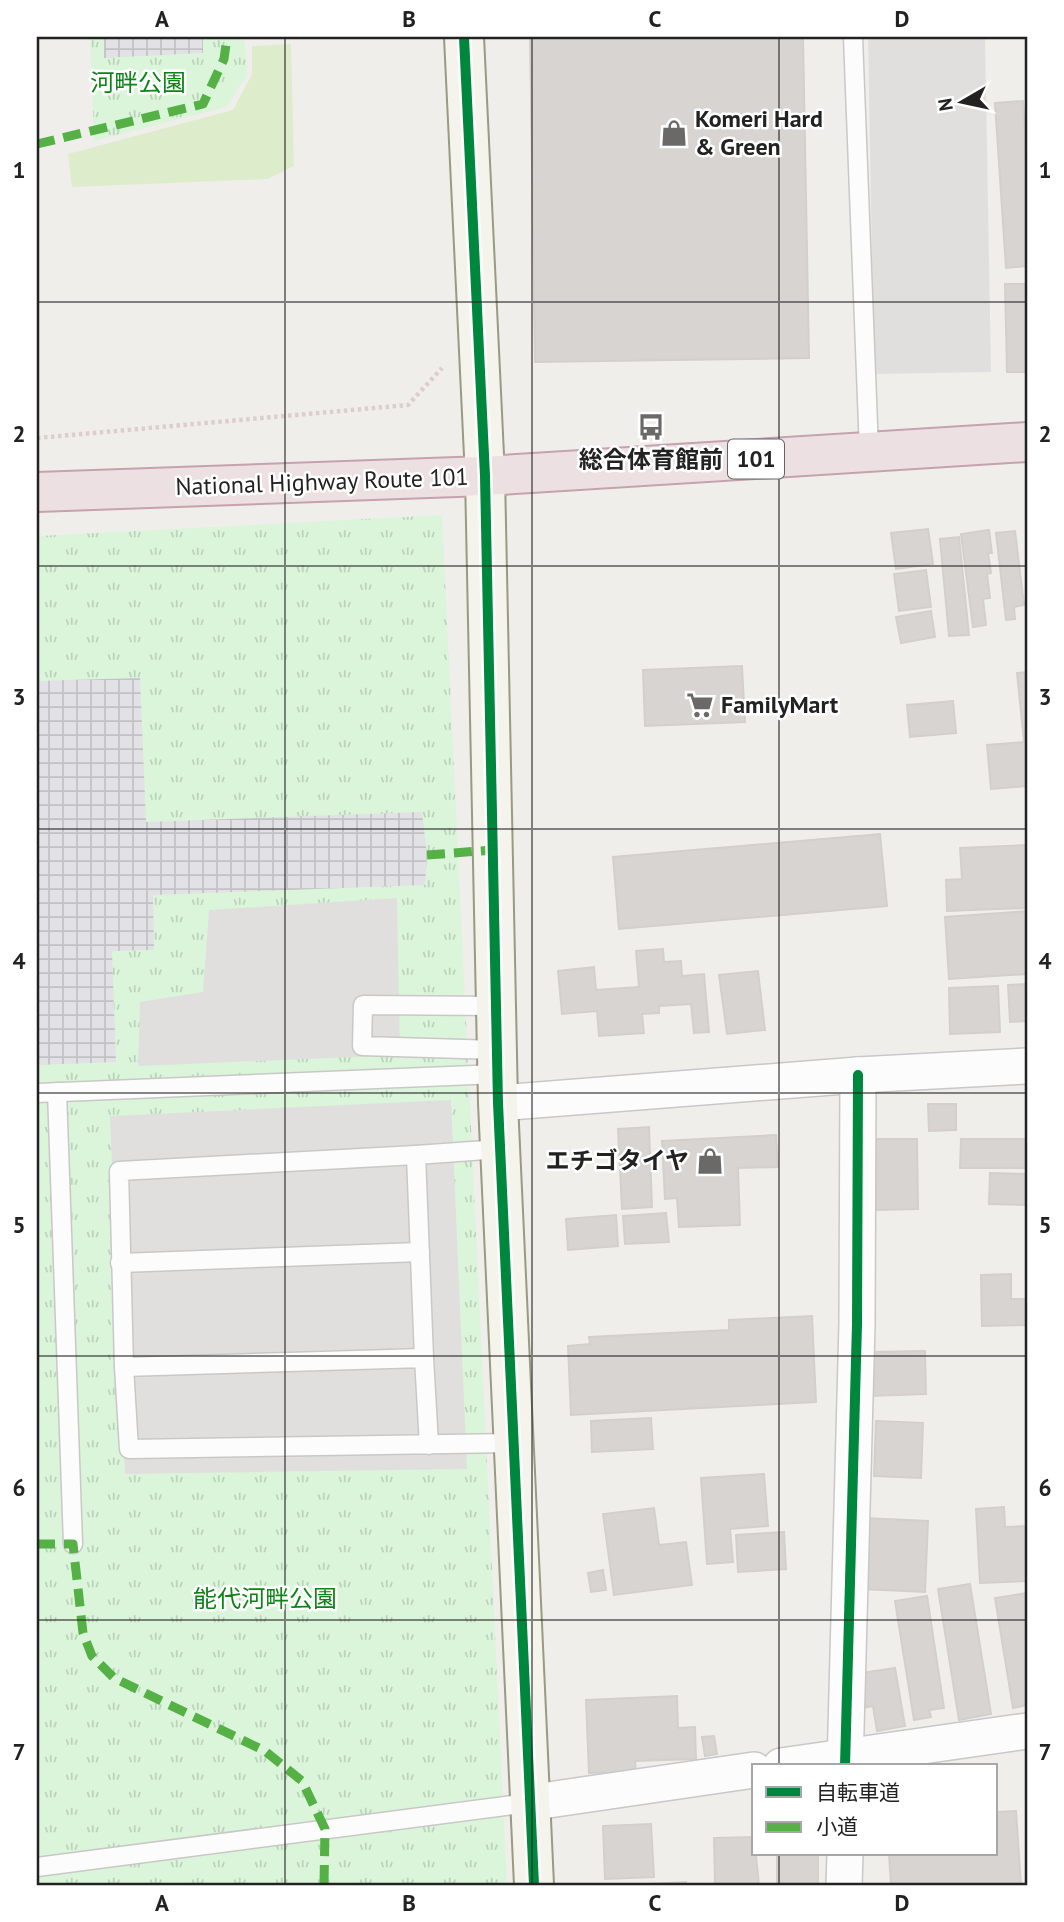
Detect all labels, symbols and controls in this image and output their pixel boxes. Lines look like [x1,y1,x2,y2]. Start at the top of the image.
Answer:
text: A [155,4,169,33]
text: B [402,4,416,33]
text: C [649,4,662,33]
text: D [895,4,909,33]
north arrow [928,66,998,136]
park label: 河畔公園 [90,67,186,98]
text: N [932,97,958,113]
place label: Komeri Hard & Green [695,103,823,162]
shop icon: Komeri Hard & Green [659,118,689,148]
text: 1 [12,155,26,184]
text: 1 [1038,155,1052,184]
bus stop icon: 総合体育館前 [636,412,666,442]
text: 2 [12,419,26,448]
text: 2 [1038,419,1052,448]
road number: 101 [728,440,784,478]
place label: 総合体育館前 [579,444,723,475]
street label: National Highway Route 101 [175,461,469,502]
text: 3 [12,682,26,711]
text: 3 [1038,682,1052,711]
place label: FamilyMart [721,689,839,720]
supermarket icon: FamilyMart [685,690,715,720]
text: 4 [12,946,26,975]
text: 4 [1038,946,1052,975]
place label: エチゴタイヤ [546,1145,689,1176]
shop icon: エチゴタイヤ [695,1146,725,1176]
text: 5 [12,1210,26,1239]
text: 5 [1038,1210,1052,1239]
text: 6 [12,1473,26,1502]
text: 6 [1038,1473,1052,1502]
park label: 能代河畔公園 [193,1583,337,1614]
text: 7 [12,1737,26,1766]
text: 7 [1038,1737,1052,1766]
legend [752,1764,998,1856]
text: 自転車道 [816,1779,900,1806]
text: 小道 [816,1813,858,1840]
text: A [155,1888,169,1917]
text: B [402,1888,416,1917]
text: C [649,1888,662,1917]
text: D [895,1888,909,1917]

